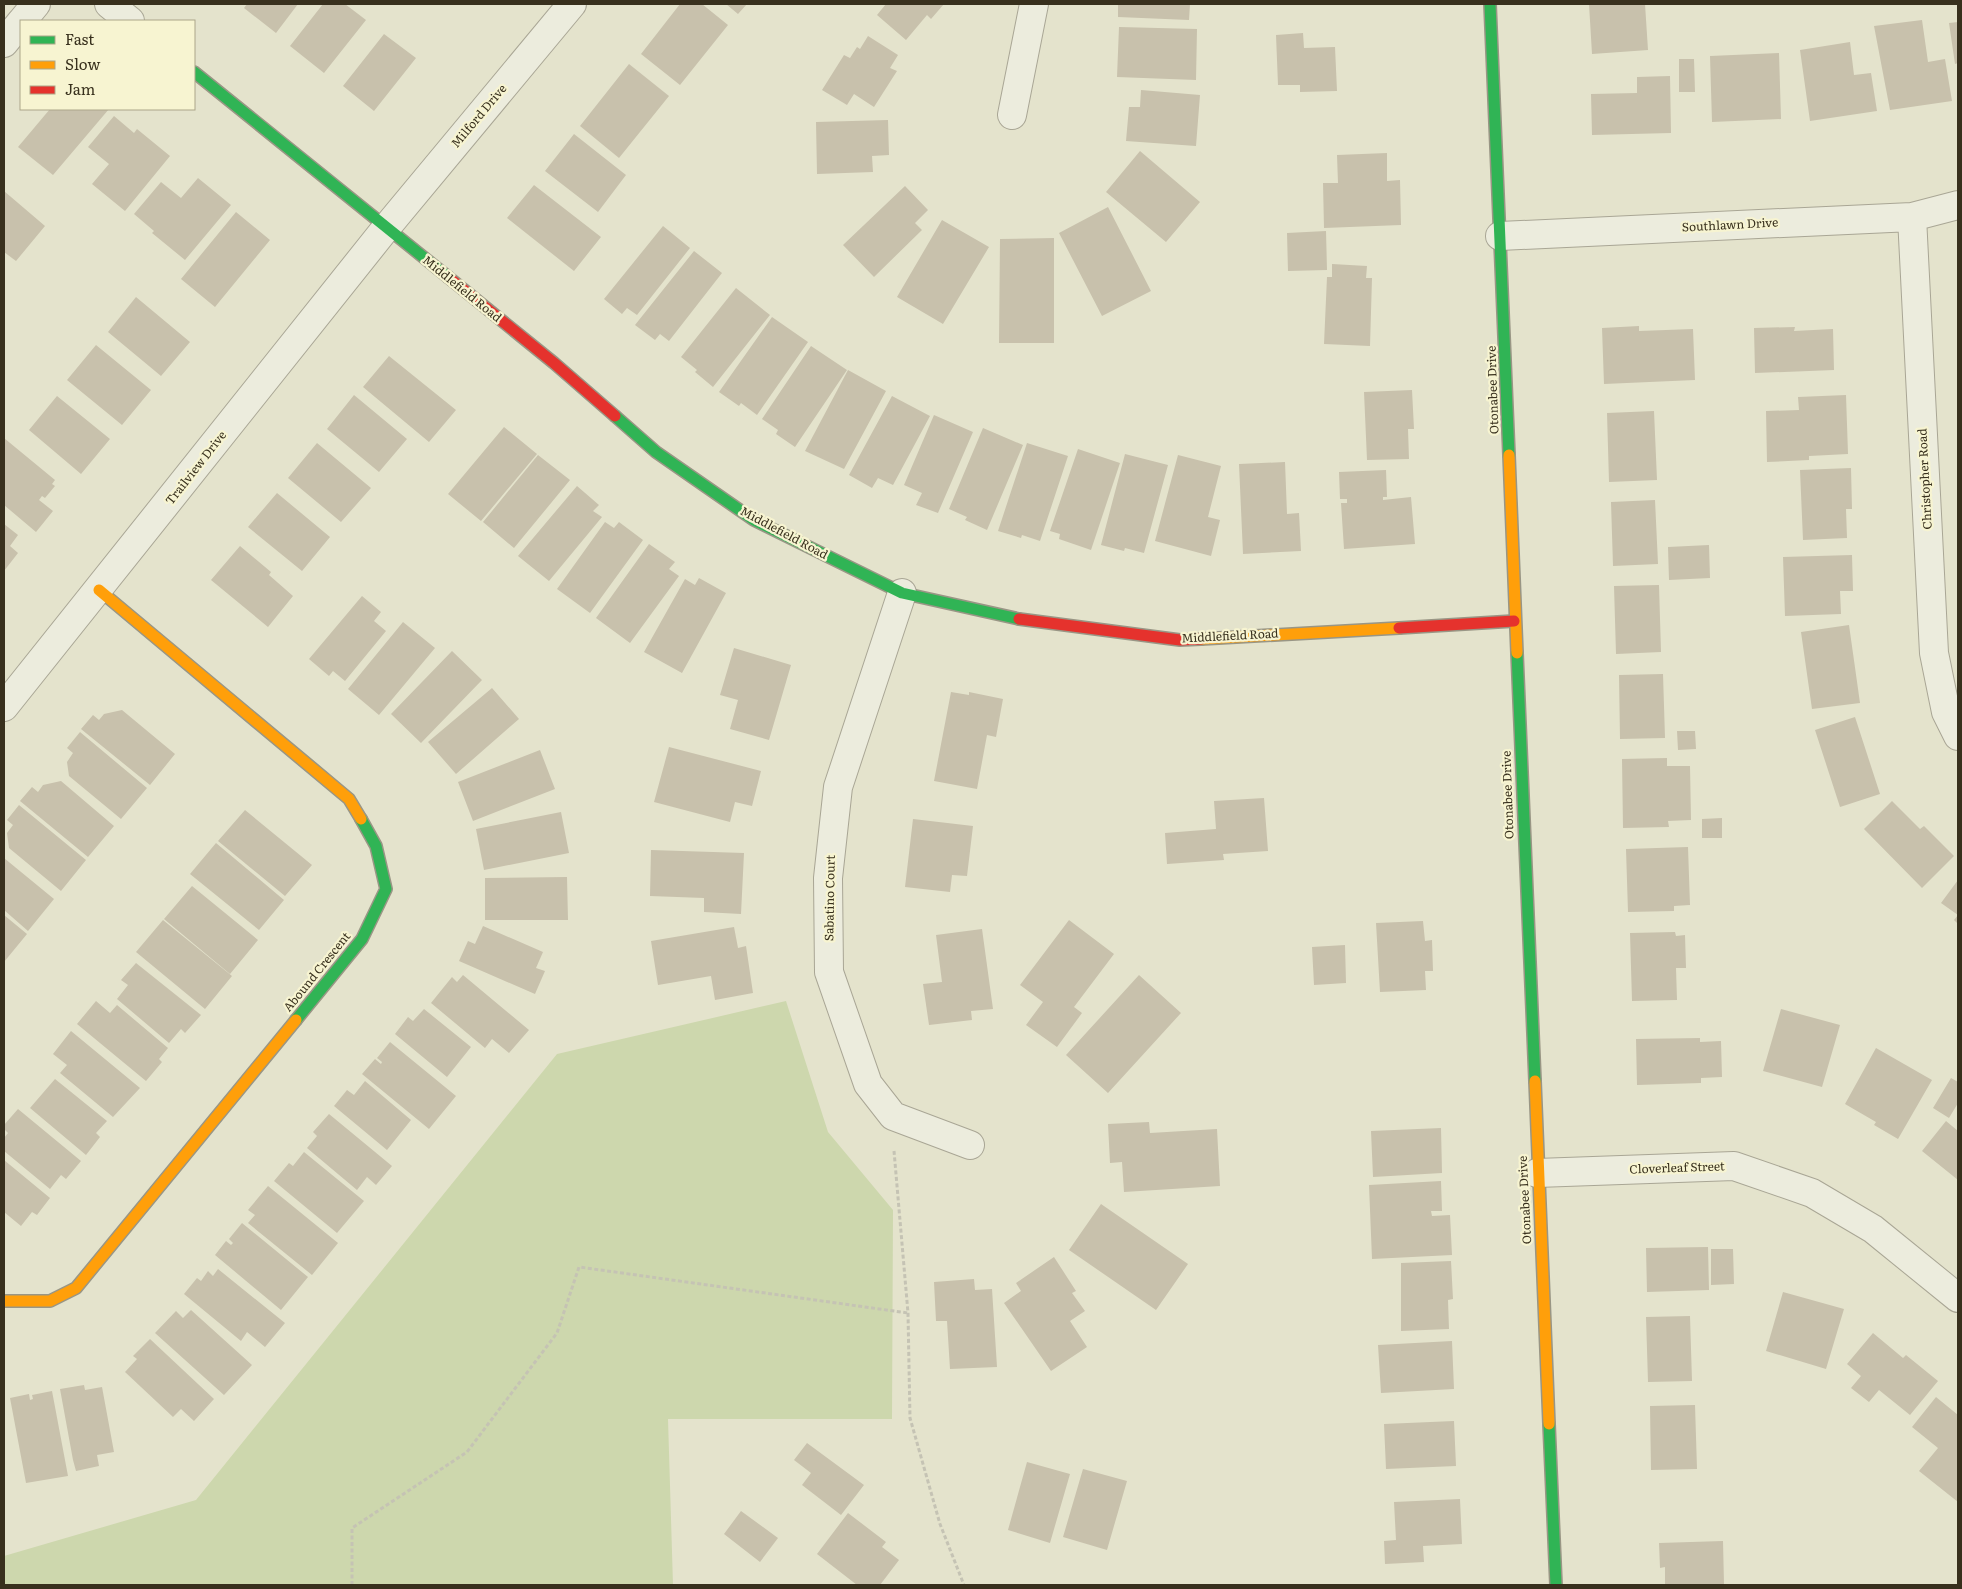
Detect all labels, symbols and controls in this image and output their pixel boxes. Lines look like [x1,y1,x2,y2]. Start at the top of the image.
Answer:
legend [20,20,195,110]
text: Fast [65,27,94,50]
text: Slow [65,52,100,75]
text: Jam [65,77,96,100]
street label: Milford Drive [446,80,510,151]
street label: Southlawn Drive [1681,212,1779,236]
street label: Middlefield Road [419,251,507,326]
street label: Otonabee Drive [1481,345,1503,435]
street label: Trailview Drive [160,426,230,508]
street label: Christopher Road [1912,427,1936,530]
street label: Middlefield Road [737,501,832,563]
street label: Middlefield Road [1181,623,1280,647]
street label: Otonabee Drive [1496,750,1518,840]
street label: Sabatino Court [819,855,839,941]
street label: Abound Crescent [278,928,354,1015]
street label: Otonabee Drive [1513,1155,1535,1245]
street label: Cloverleaf Street [1629,1156,1725,1178]

